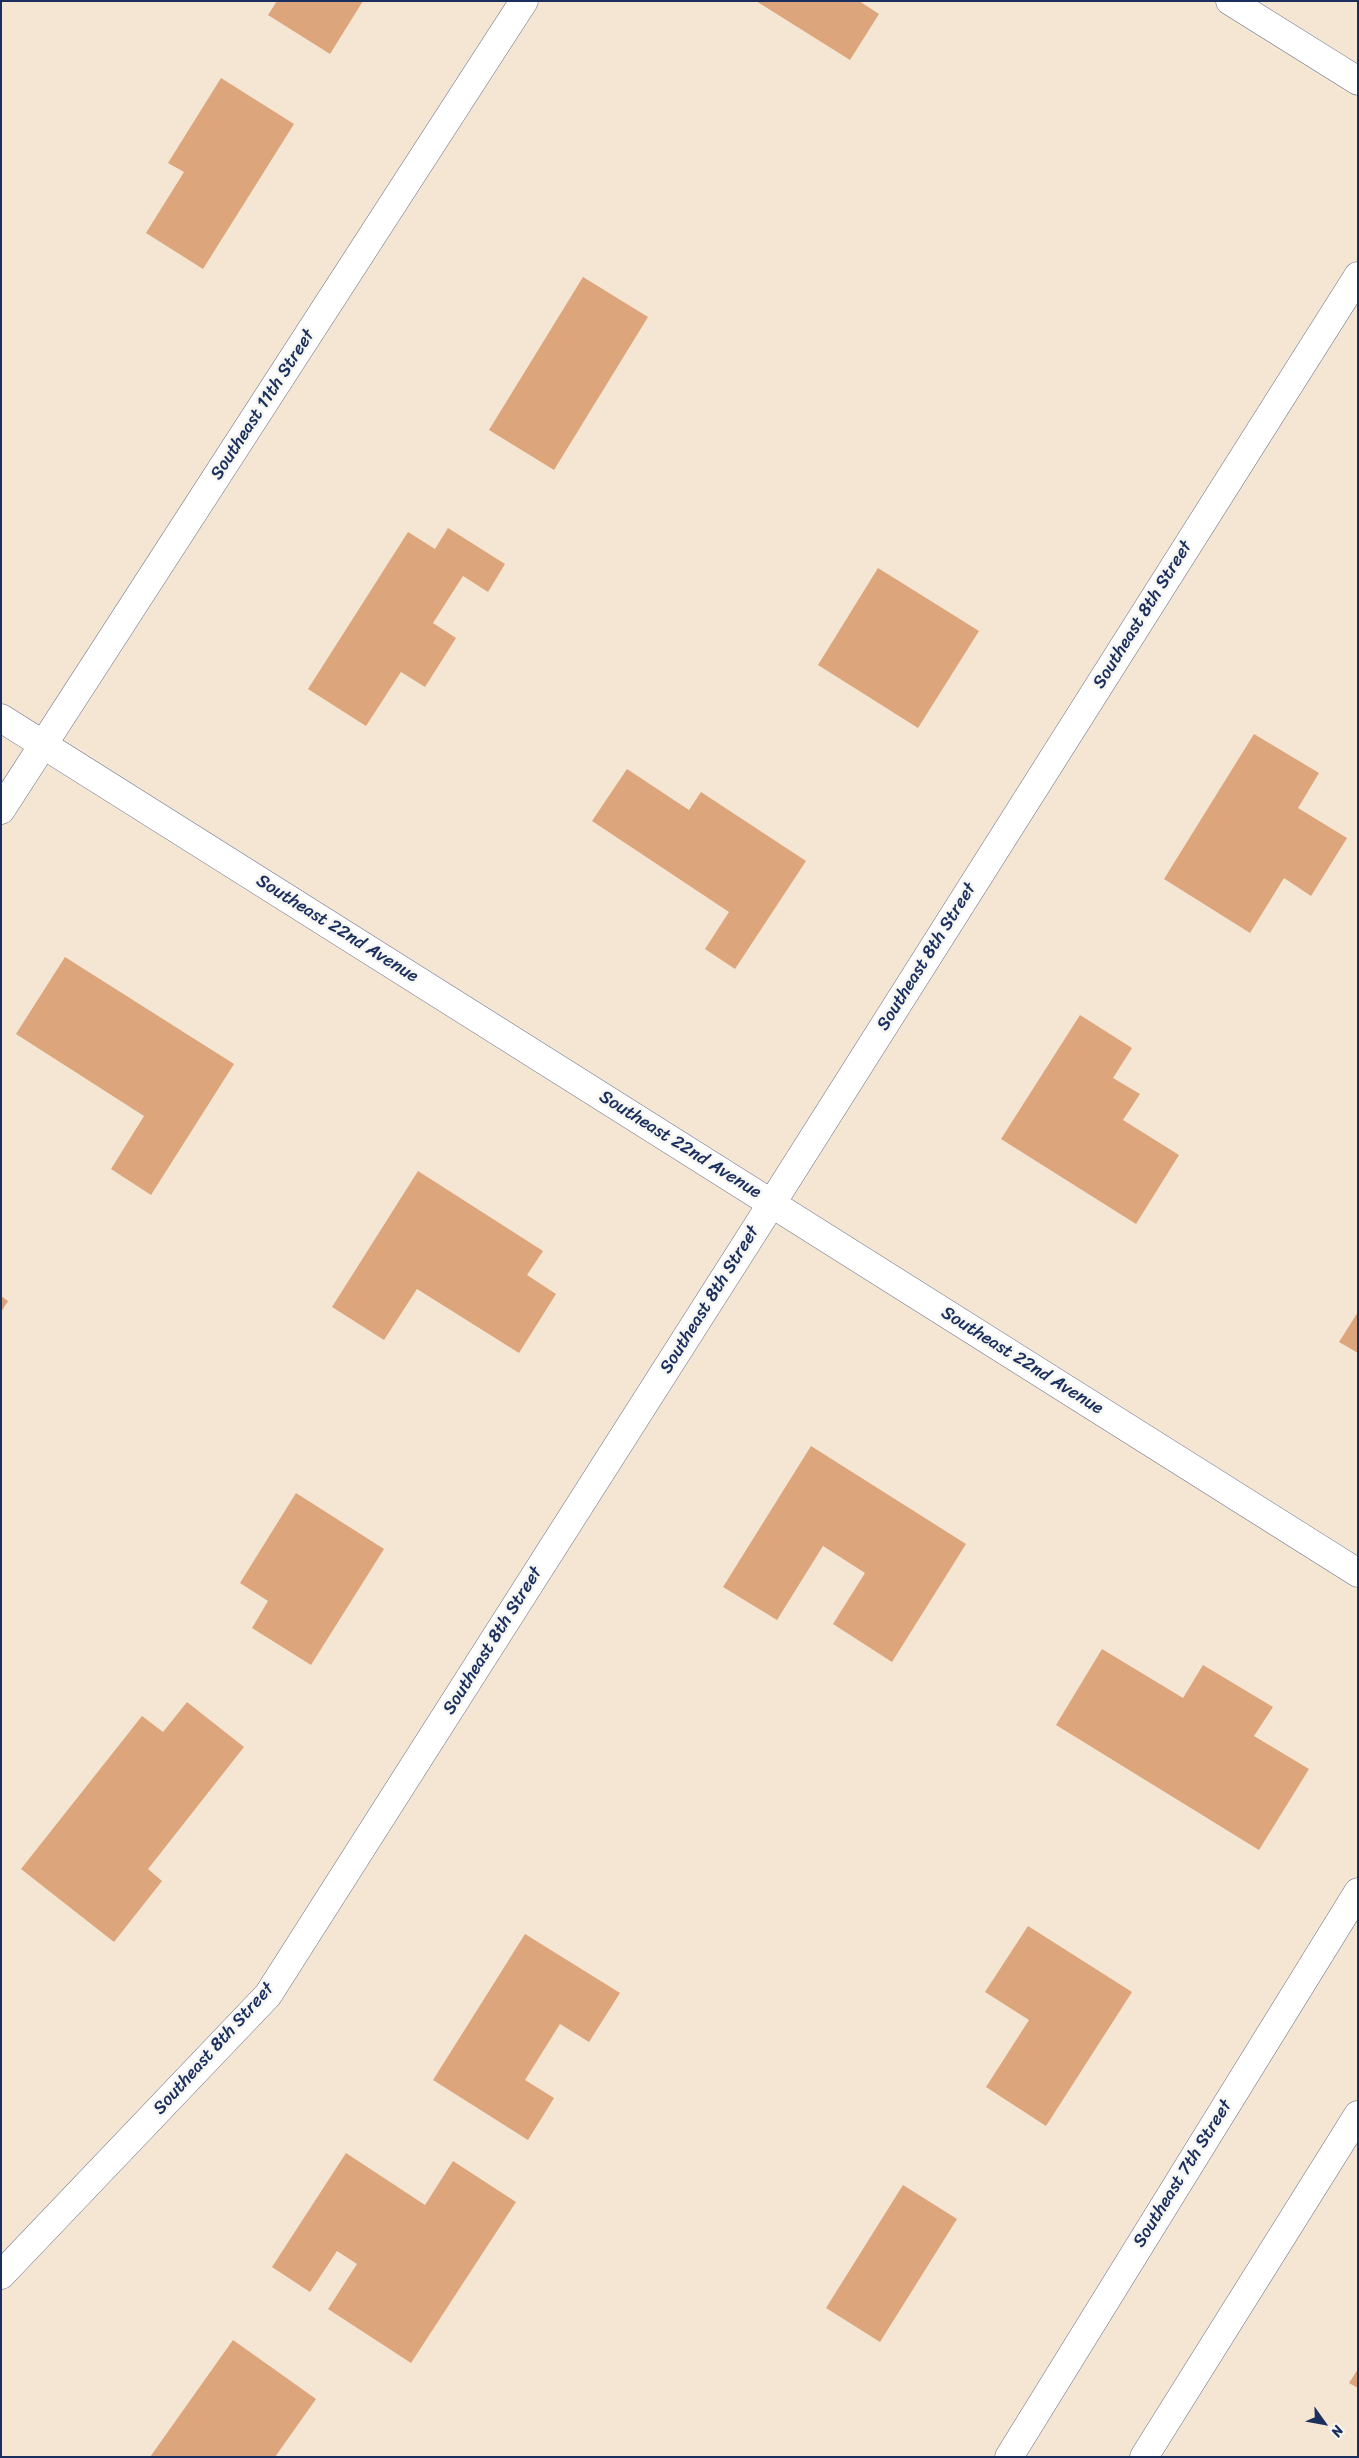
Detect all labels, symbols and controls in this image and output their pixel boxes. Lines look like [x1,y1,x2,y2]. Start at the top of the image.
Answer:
street label: Southeast 11th Street [206,326,320,484]
street label: Southeast 8th Street [1089,537,1197,693]
street label: Southeast 22nd Avenue [252,870,422,988]
street label: Southeast 8th Street [873,879,981,1035]
street label: Southeast 22nd Avenue [595,1086,765,1204]
street label: Southeast 8th Street [656,1222,764,1378]
street label: Southeast 22nd Avenue [937,1302,1107,1420]
street label: Southeast 8th Street [439,1563,547,1719]
street label: Southeast 8th Street [149,1979,279,2119]
street label: Southeast 7th Street [1129,2096,1237,2252]
north arrow [1299,2398,1349,2448]
text: N [1324,2420,1350,2442]

